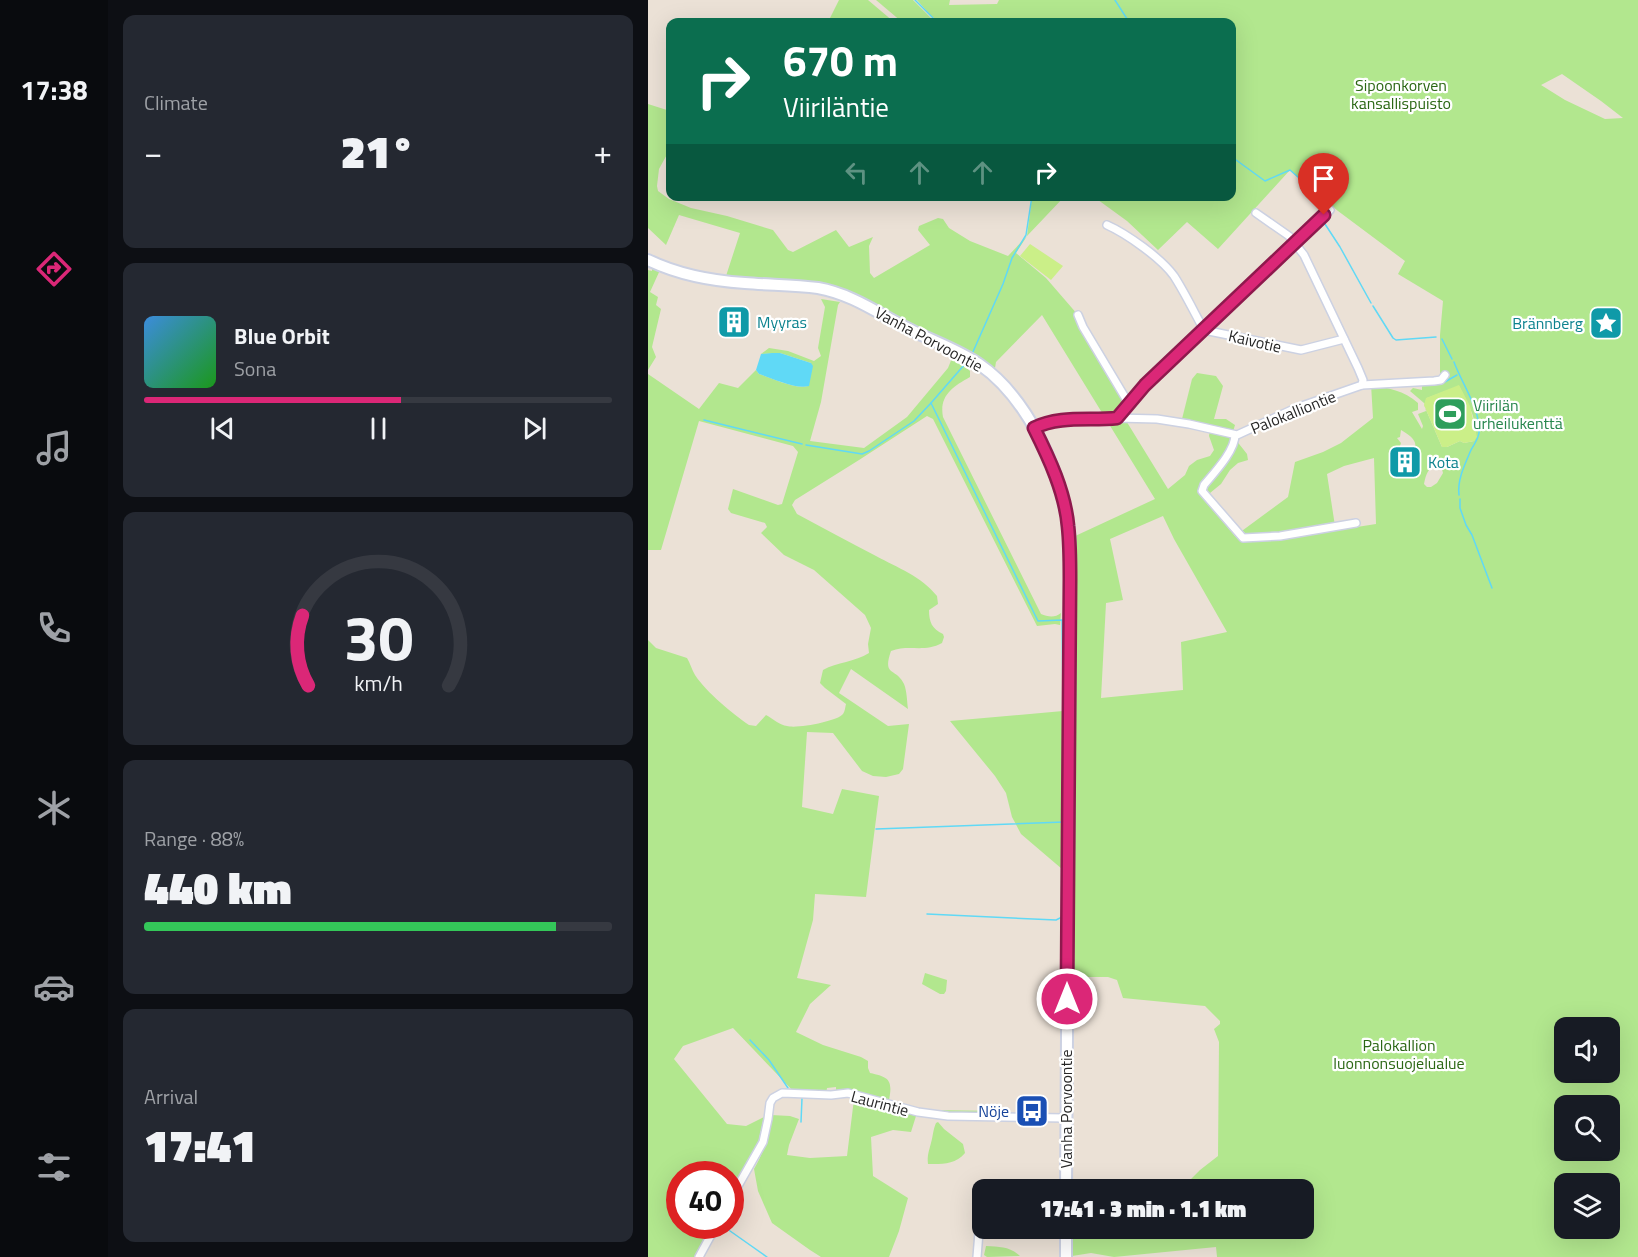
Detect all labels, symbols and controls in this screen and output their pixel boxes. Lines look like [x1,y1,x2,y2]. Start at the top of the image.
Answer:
text: 670 m [783,28,898,92]
icon: right [684,42,762,120]
text: 17:38 [20,69,88,110]
park label: Sipoonkorven kansallispuisto [1351,73,1451,115]
text: Viiriläntie [783,86,889,127]
text: Climate [144,87,208,118]
text: 21° [341,117,415,185]
text: − [144,127,162,177]
text: + [594,127,612,177]
pin [1298,153,1349,215]
icon: left [840,156,873,189]
icon: ahead [903,156,936,189]
icon: ahead [966,156,999,189]
icon: right [1029,156,1062,189]
icon: arrive [1307,162,1340,195]
icon: directions [33,248,75,290]
street label: Vanha Porvoontie [871,300,987,378]
building icon: Myyras [716,304,752,340]
place icon: Brännberg [1588,305,1624,341]
place label: Myyras [757,310,807,334]
place label: Brännberg [1512,311,1583,335]
text: Blue Orbit [234,319,330,353]
street label: Kaivotie [1226,323,1284,359]
text: Sona [234,353,276,384]
street label: Palokalliontie [1247,384,1339,440]
place label: Viirilän urheilukenttä [1473,393,1563,435]
sports icon: Viirilän urheilukenttä [1432,396,1468,432]
icon: previous [206,412,239,445]
icon: pause [362,412,395,445]
icon: next [518,412,551,445]
icon: music [33,427,75,469]
building icon: Kota [1387,444,1423,480]
place label: Kota [1428,450,1459,474]
text: 30 [343,589,413,684]
icon: phone [33,607,75,649]
text: km/h [354,667,402,699]
icon: climate [33,787,75,829]
text: Range · 88% [144,823,244,854]
text: 440 km [144,853,292,921]
icon: car [33,966,75,1008]
position arrow [1035,967,1099,1031]
map controls [1554,1017,1620,1239]
button: sound [1554,1017,1620,1083]
park label: Palokallion luonnonsuojelualue [1333,1033,1465,1075]
street label: Vanha Porvoontie [1054,1049,1078,1169]
text: Arrival [144,1081,198,1112]
street label: Laurintie [848,1084,912,1122]
bus stop icon: Nöje [1014,1093,1050,1129]
button: search [1554,1095,1620,1161]
place label: Nöje [978,1099,1009,1123]
text: 17:41 [144,1111,256,1179]
icon: filters [33,1146,75,1188]
speed limit sign: 40 [666,1161,744,1239]
button: layers [1554,1173,1620,1239]
text: 17:41 · 3 min · 1.1 km [1040,1192,1246,1226]

